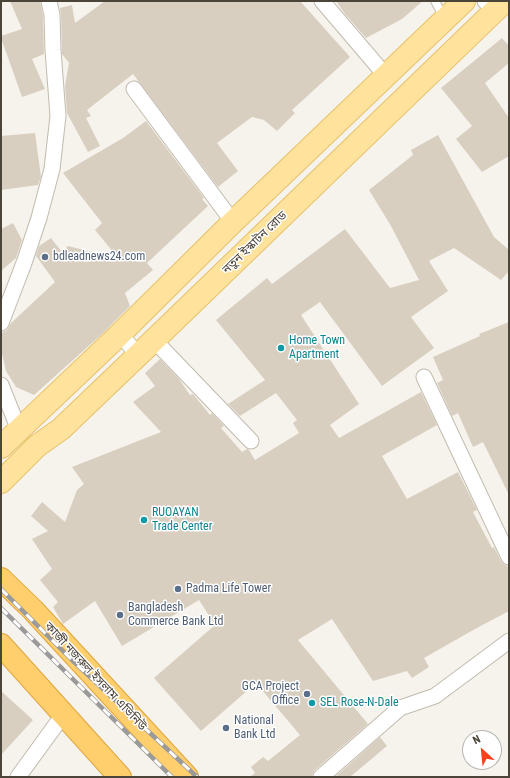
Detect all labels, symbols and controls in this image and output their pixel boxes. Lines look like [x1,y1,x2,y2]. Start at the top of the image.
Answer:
street label: নতুন ইস্কাটন রোড [220,209,290,277]
place label: bdleadnews24.com [53,250,145,264]
marker: bdleadnews24.com [40,252,50,262]
place label: Home Town Apartment [289,334,345,362]
marker: Home Town Apartment [276,343,286,353]
place label: RUOAYAN Trade Center [152,506,212,534]
marker: RUOAYAN Trade Center [139,515,149,525]
place label: Padma Life Tower [186,582,271,596]
marker: Padma Life Tower [173,584,183,594]
place label: Bangladesh Commerce Bank Ltd [128,601,223,629]
marker: Bangladesh Commerce Bank Ltd [115,610,125,620]
street label: কাজী নজরুল ইসলাম এভিনিউ [41,620,149,734]
place label: GCA Project Office [242,680,299,708]
marker: GCA Project Office [302,689,312,699]
place label: SEL Rose-N-Dale [320,696,399,710]
marker: SEL Rose-N-Dale [307,698,317,708]
place label: National Bank Ltd [234,714,275,742]
marker: National Bank Ltd [221,723,231,733]
north arrow [462,730,502,770]
text: N [471,732,483,747]

